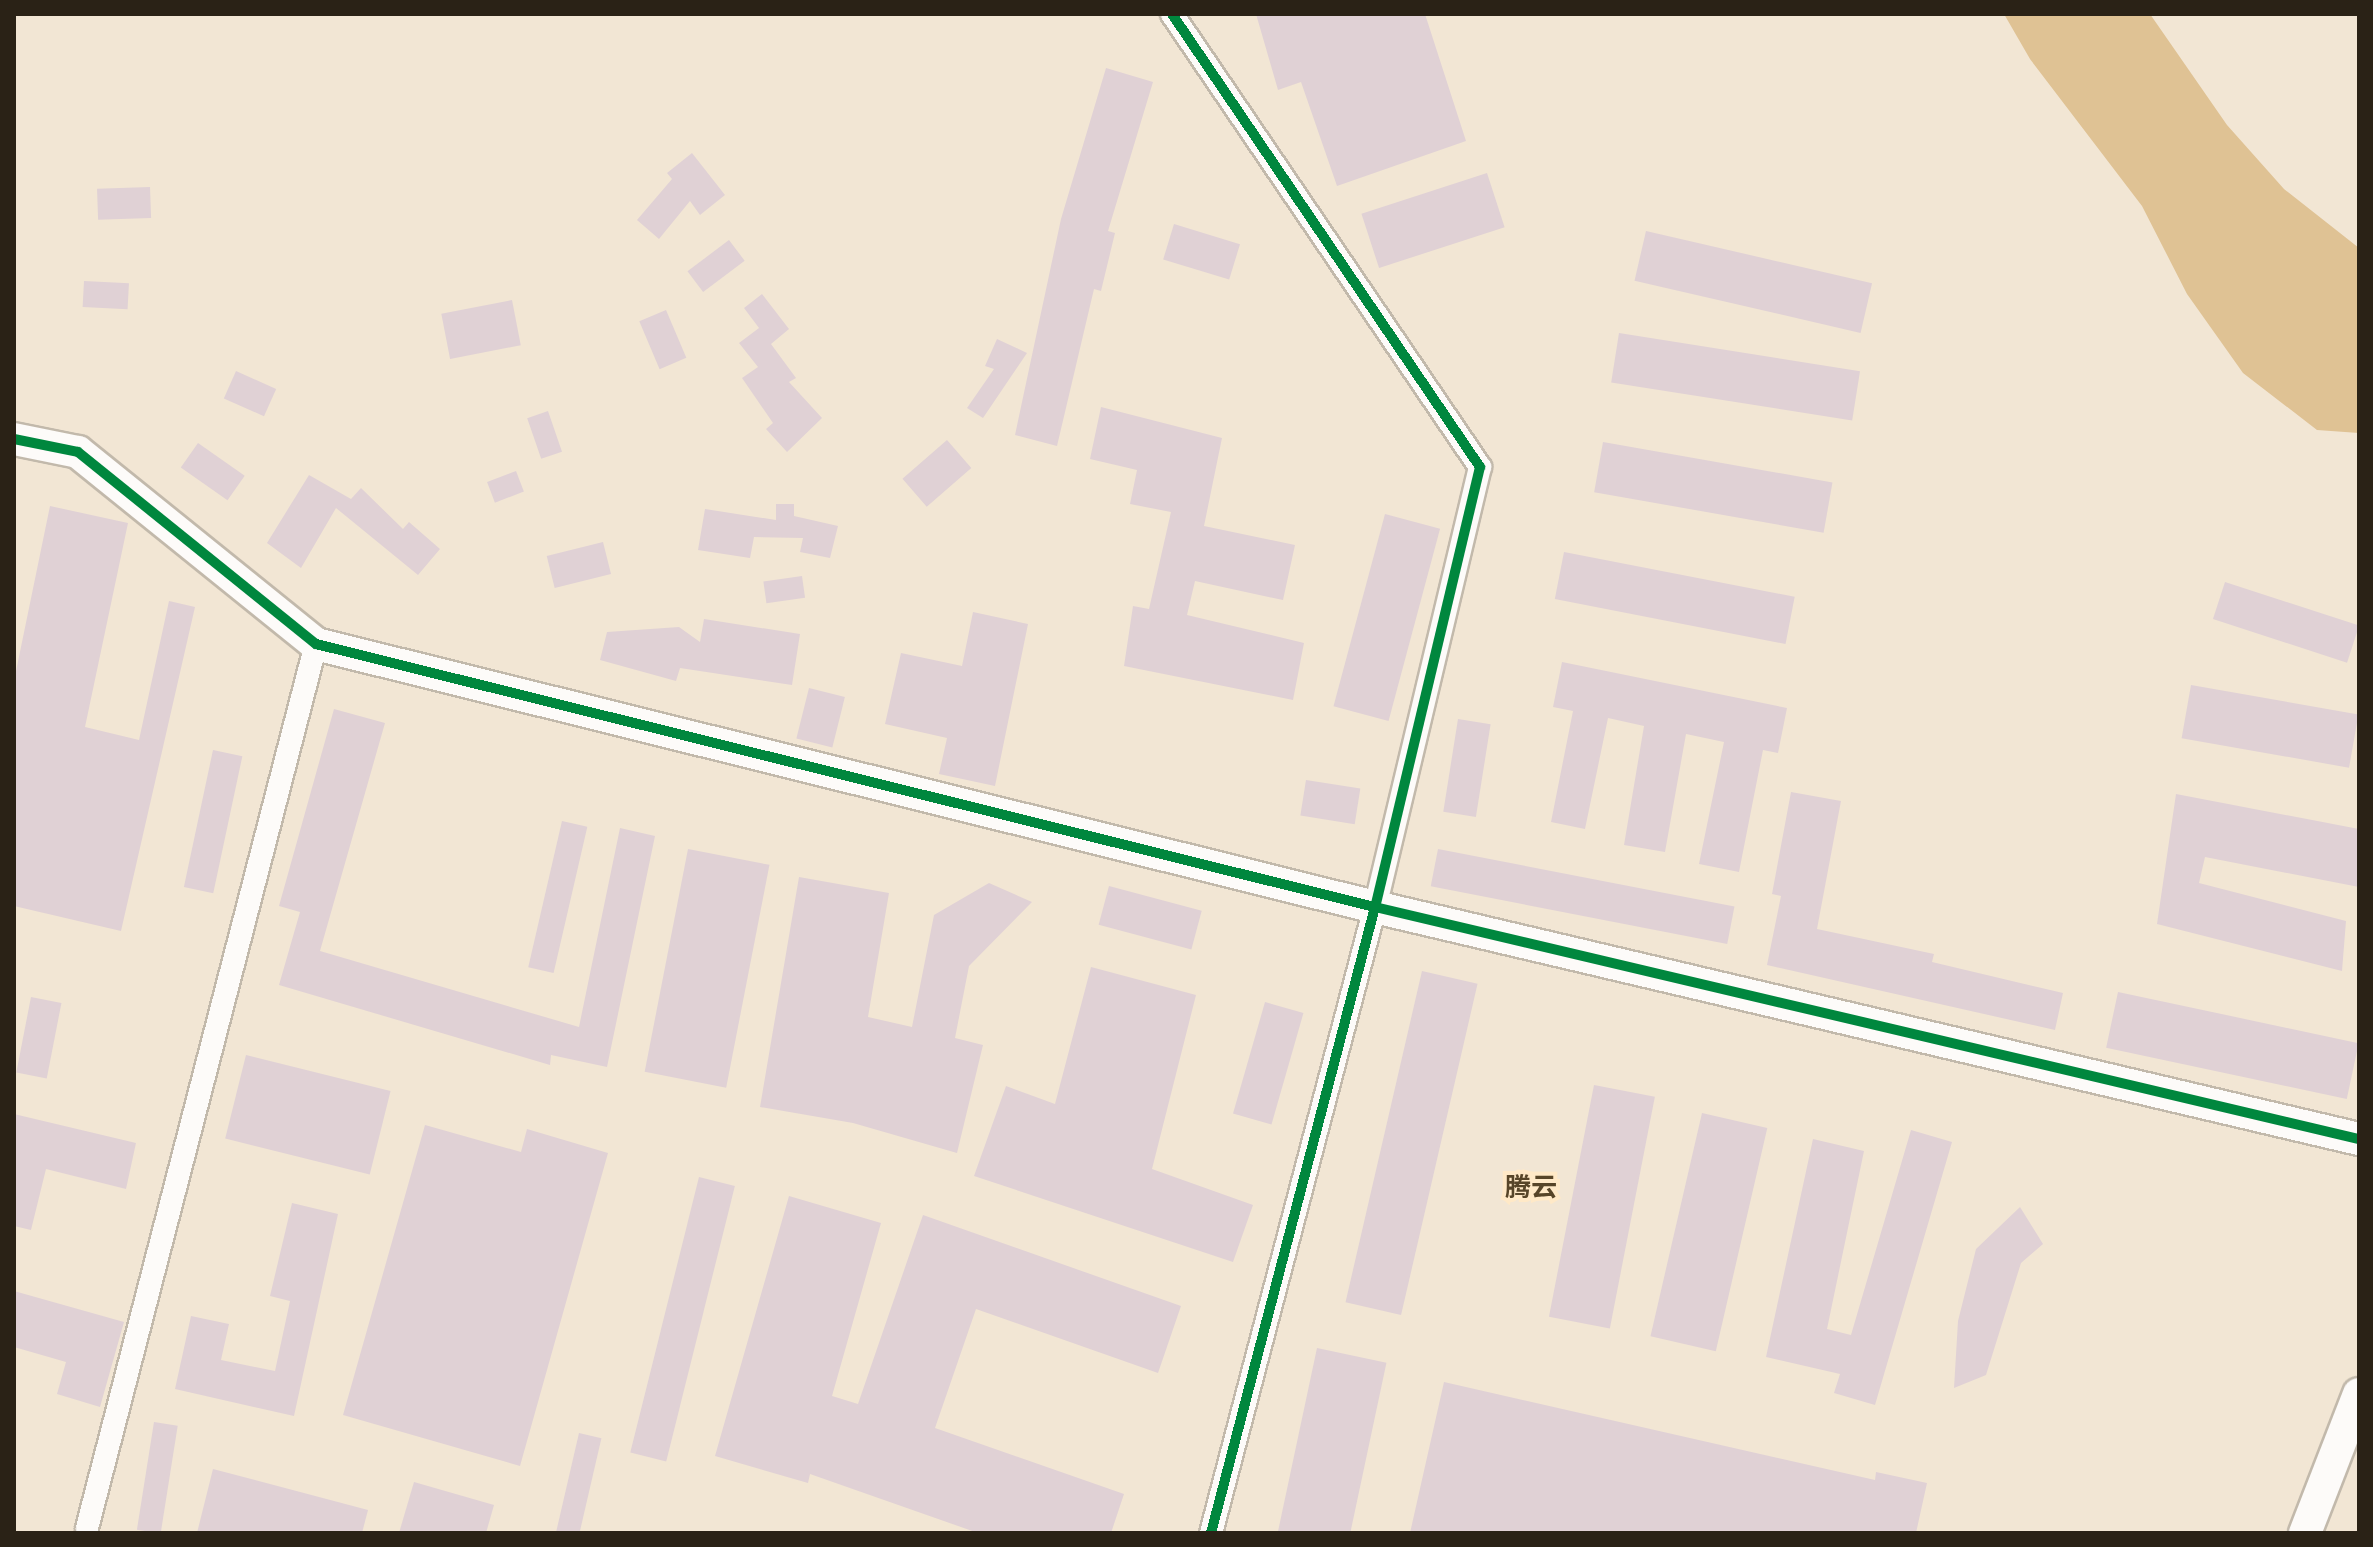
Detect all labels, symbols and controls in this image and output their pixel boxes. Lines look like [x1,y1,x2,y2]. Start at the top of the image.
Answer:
district label: 腾云 [1505,1172,1557,1204]

